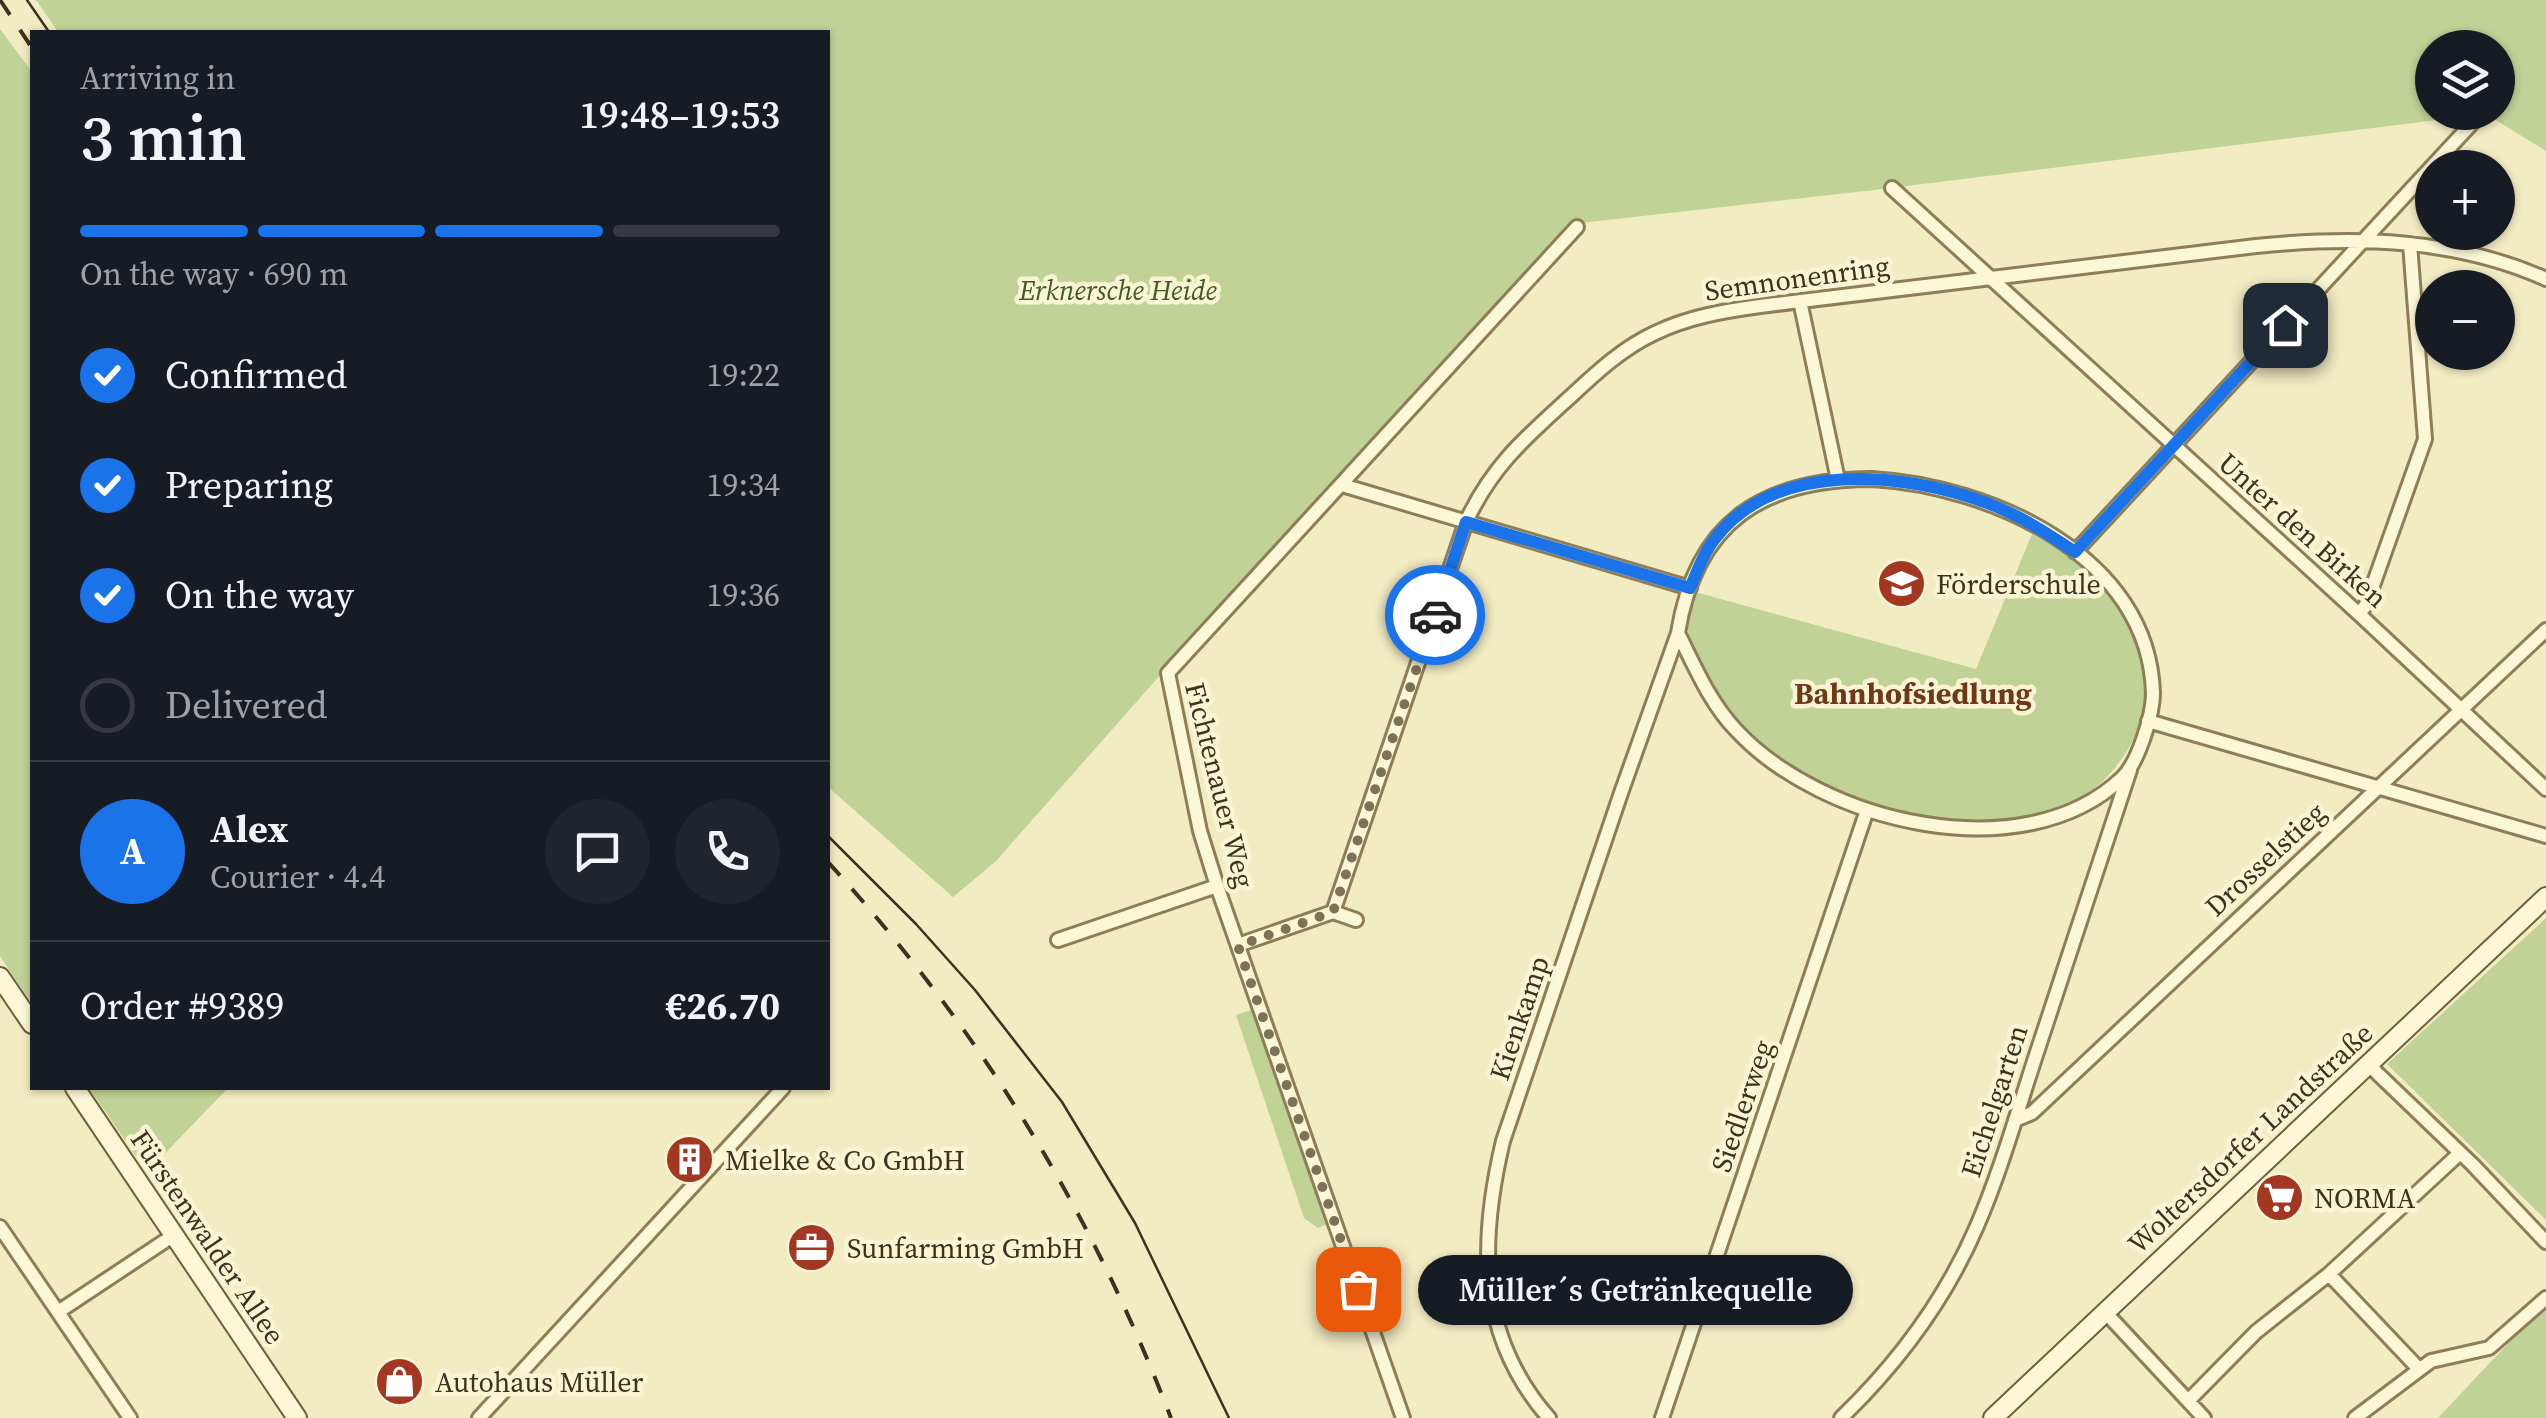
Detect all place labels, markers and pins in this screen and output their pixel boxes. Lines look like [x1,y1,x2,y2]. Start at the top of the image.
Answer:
pin [2243,283,2328,368]
school or university icon: Förderschule [1875,558,1927,610]
place label: Förderschule [1936,565,2101,603]
building icon: Mielke & Co GmbH [664,1134,716,1186]
place label: Mielke & Co GmbH [725,1141,965,1179]
supermarket icon: NORMA [2253,1172,2305,1224]
place label: NORMA [2314,1179,2416,1217]
office icon: Sunfarming GmbH [786,1222,838,1274]
place label: Sunfarming GmbH [847,1229,1084,1267]
pin [1316,1247,1401,1332]
callout: Müller´s Getränkequelle [1418,1254,1853,1324]
shop icon: Autohaus Müller [374,1356,426,1408]
place label: Autohaus Müller [435,1363,644,1401]

